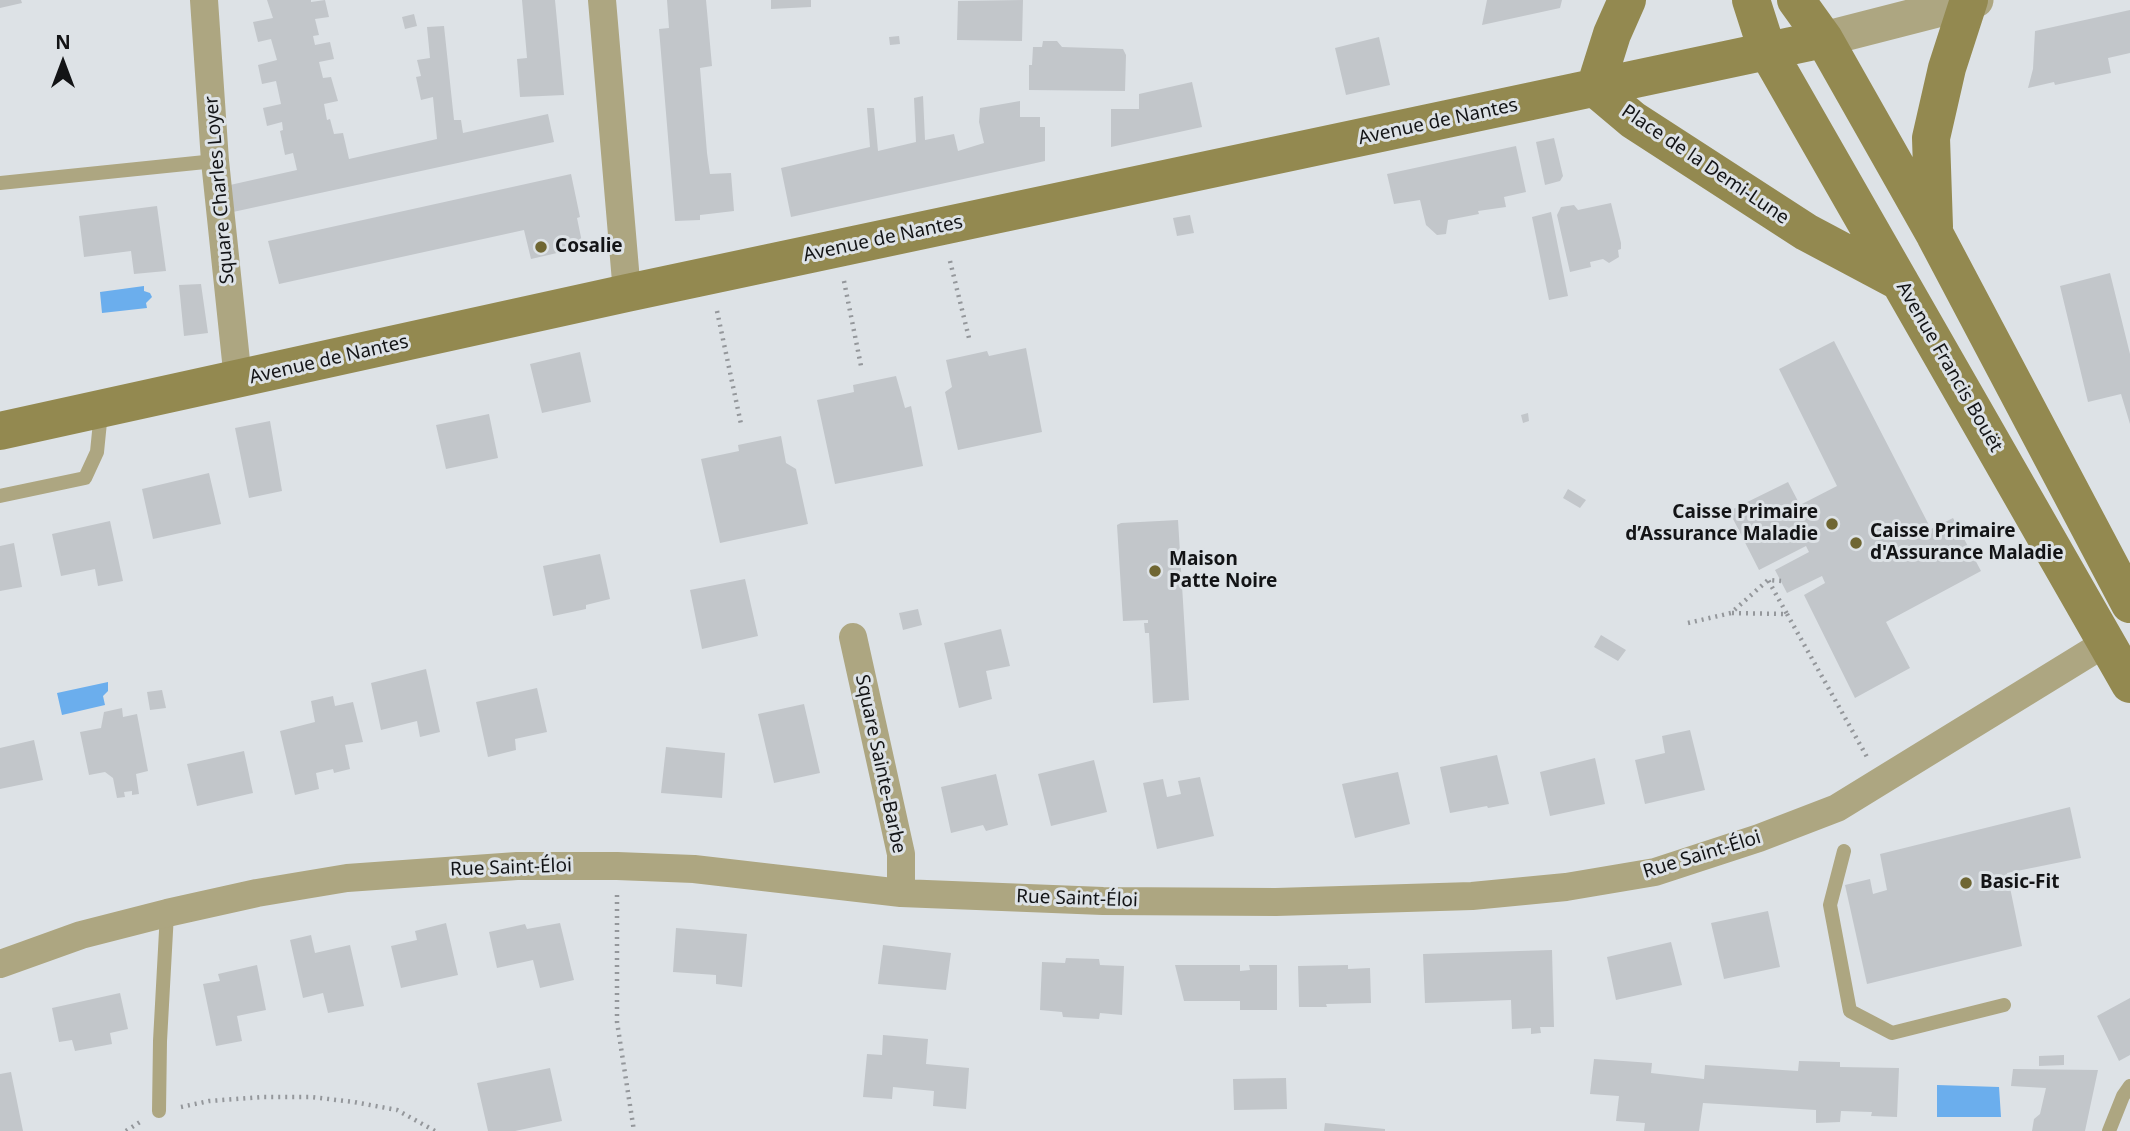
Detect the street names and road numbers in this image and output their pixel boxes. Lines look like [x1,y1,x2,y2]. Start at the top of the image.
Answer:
street label: Avenue de Nantes [1356,94,1520,150]
street label: Square Charles Loyer [200,95,240,285]
street label: Place de la Demi-Lune [1617,100,1793,230]
street label: Avenue de Nantes [801,211,965,267]
street label: Avenue Francis Bouët [1891,278,2007,456]
street label: Avenue de Nantes [247,331,411,389]
street label: Square Sainte-Barbe [850,672,910,856]
street label: Rue Saint-Éloi [1640,826,1764,884]
street label: Rue Saint-Éloi [450,854,572,882]
street label: Rue Saint-Éloi [1016,885,1138,913]

